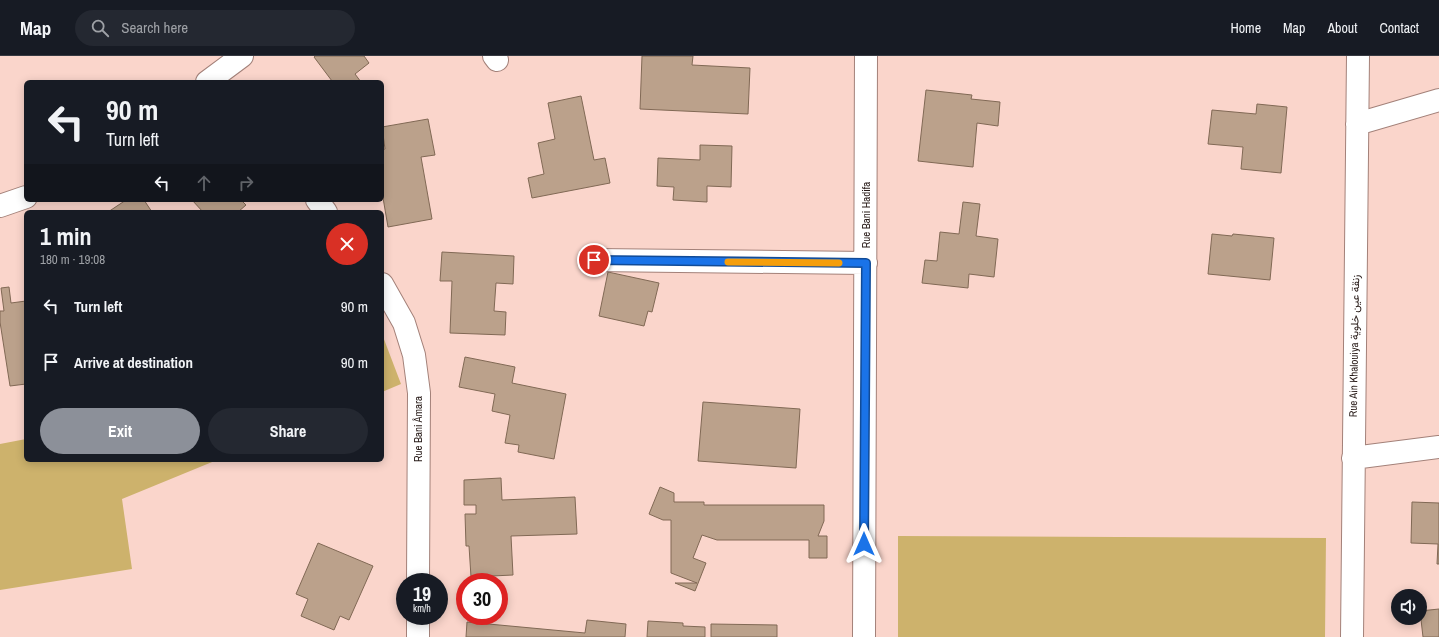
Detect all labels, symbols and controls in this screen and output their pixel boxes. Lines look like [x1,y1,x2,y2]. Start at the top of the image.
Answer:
search box [75,10,355,46]
text: Map [20,15,51,41]
icon: search [89,17,111,39]
text: Search here [121,17,188,38]
text: Home [1230,19,1261,37]
text: Map [1283,19,1305,37]
text: About [1327,19,1357,37]
text: Contact [1379,19,1419,37]
text: 90 m [106,91,158,129]
icon: left [40,96,92,148]
text: Turn left [106,127,159,152]
icon: left [151,172,173,194]
icon: ahead [193,172,215,194]
icon: right [235,172,257,194]
street label: Rue Bani Hadifa [859,182,873,248]
text: 1 min [40,220,91,252]
button: close [326,223,368,265]
pin [577,243,611,277]
icon: arrive [583,249,605,271]
text: 180 m · 19:08 [40,251,105,268]
street label: Rue Ain Khalouiya زنقة عين خلوية [1346,274,1362,417]
icon: left [40,295,62,317]
text: Turn left [74,296,122,317]
text: 90 m [341,296,368,317]
icon: arrive [40,351,62,373]
text: Arrive at destination [74,352,193,373]
text: 90 m [341,352,368,373]
street label: Rue Bani Âmara [411,396,425,462]
button: Exit [40,408,200,454]
button: Share [208,408,368,454]
position arrow [843,523,885,565]
speed limit sign: 30 [456,573,508,625]
text: 19 [413,580,431,607]
map controls [1391,589,1427,625]
button: sound [1391,589,1427,625]
text: km/h [413,602,431,615]

